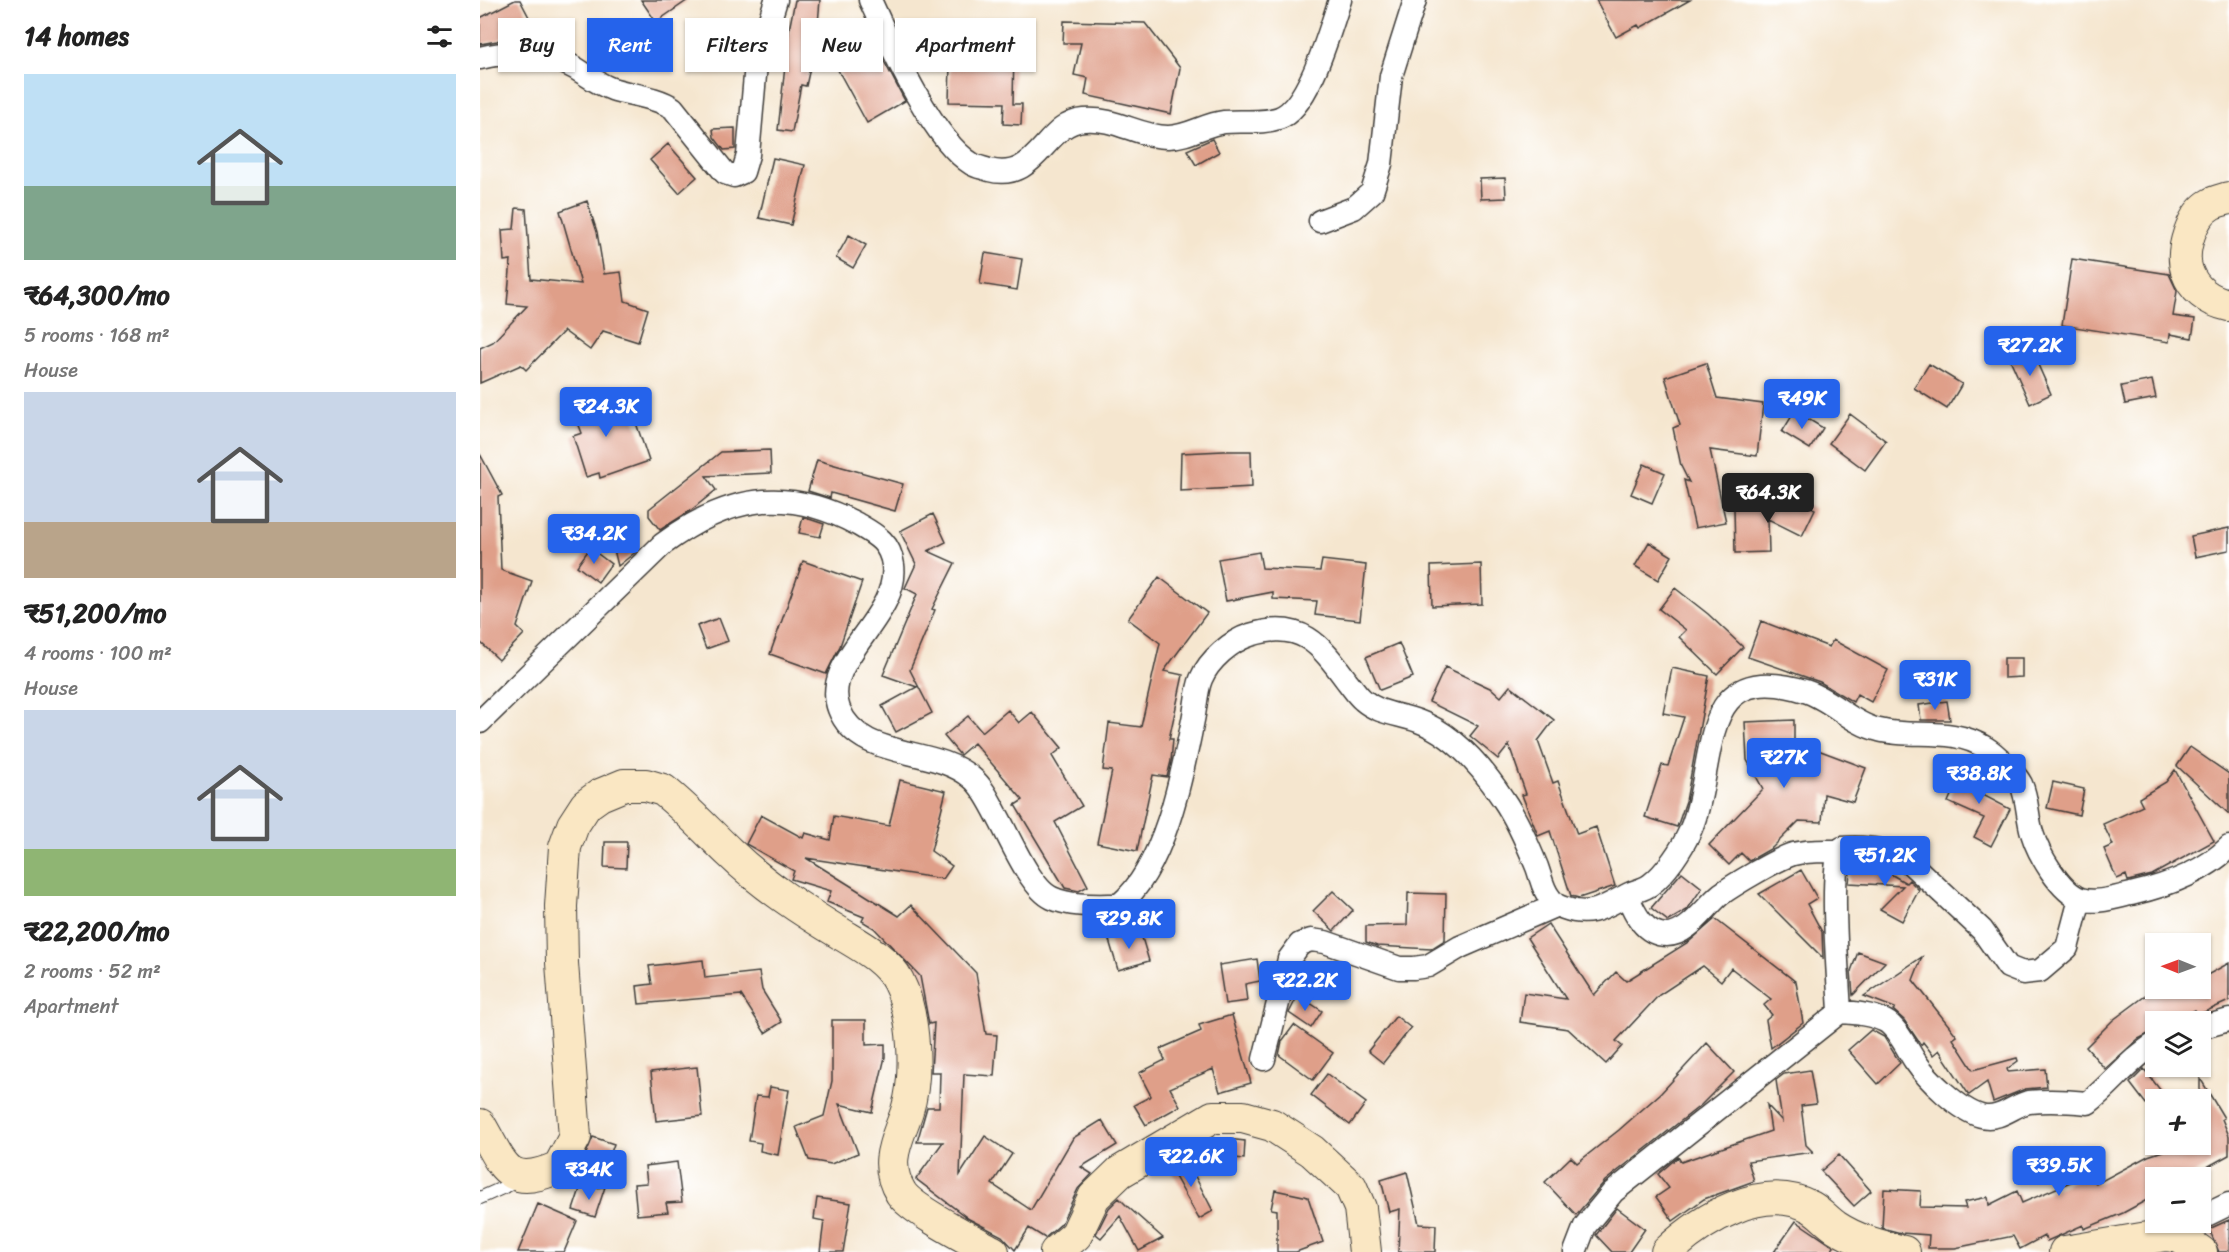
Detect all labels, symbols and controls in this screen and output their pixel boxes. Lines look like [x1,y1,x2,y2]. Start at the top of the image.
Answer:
text: 14 homes [24,13,129,59]
chip: Buy [498,18,575,72]
chip: Rent [587,18,673,72]
chip: Filters [685,18,789,72]
chip: New [801,18,883,72]
chip: Apartment [895,18,1036,72]
icon: filters [423,20,456,53]
icon: home [186,113,294,221]
text: ₹64,300/mo [24,272,170,318]
text: 5 rooms · 168 m² [24,318,170,353]
pin: ₹27.2K [1981,326,2079,377]
text: ₹27.2K [1998,328,2062,363]
text: House [24,353,78,388]
pin: ₹49K [1766,379,1838,430]
text: ₹49K [1778,381,1826,416]
pin: ₹24.3K [557,387,655,438]
text: ₹24.3K [574,389,638,424]
icon: home [186,431,294,539]
pin: ₹64.3K [1719,473,1817,524]
text: ₹64.3K [1736,475,1800,510]
pin: ₹34.2K [545,514,643,565]
text: ₹34.2K [562,516,626,551]
text: ₹51,200/mo [24,590,167,636]
text: 4 rooms · 100 m² [24,636,172,671]
pin: ₹31K [1899,660,1971,711]
text: ₹31K [1914,662,1956,697]
text: House [24,671,78,706]
pin: ₹27K [1748,738,1820,789]
text: ₹27K [1761,740,1807,775]
icon: home [186,749,294,857]
pin: ₹38.8K [1930,754,2028,805]
text: ₹38.8K [1947,756,2011,791]
pin: ₹51.2K [1836,836,1934,887]
text: ₹51.2K [1854,838,1916,873]
pin: ₹29.8K [1080,899,1178,950]
text: ₹29.8K [1096,901,1162,936]
text: ₹22,200/mo [24,908,170,954]
north arrow [2145,933,2211,999]
map controls [2145,933,2211,1233]
text: 2 rooms · 52 m² [24,954,161,989]
pin: ₹22.2K [1256,961,1354,1012]
text: ₹22.2K [1273,963,1337,998]
text: Apartment [24,989,118,1024]
button: layers [2145,1011,2211,1077]
button: + [2145,1089,2211,1155]
pin: ₹22.6K [1142,1137,1240,1188]
text: ₹22.6K [1159,1139,1223,1174]
pin: ₹39.5K [2010,1146,2108,1197]
text: ₹39.5K [2027,1148,2091,1183]
pin: ₹34K [553,1150,625,1201]
text: ₹34K [566,1152,612,1187]
button: − [2145,1167,2211,1233]

